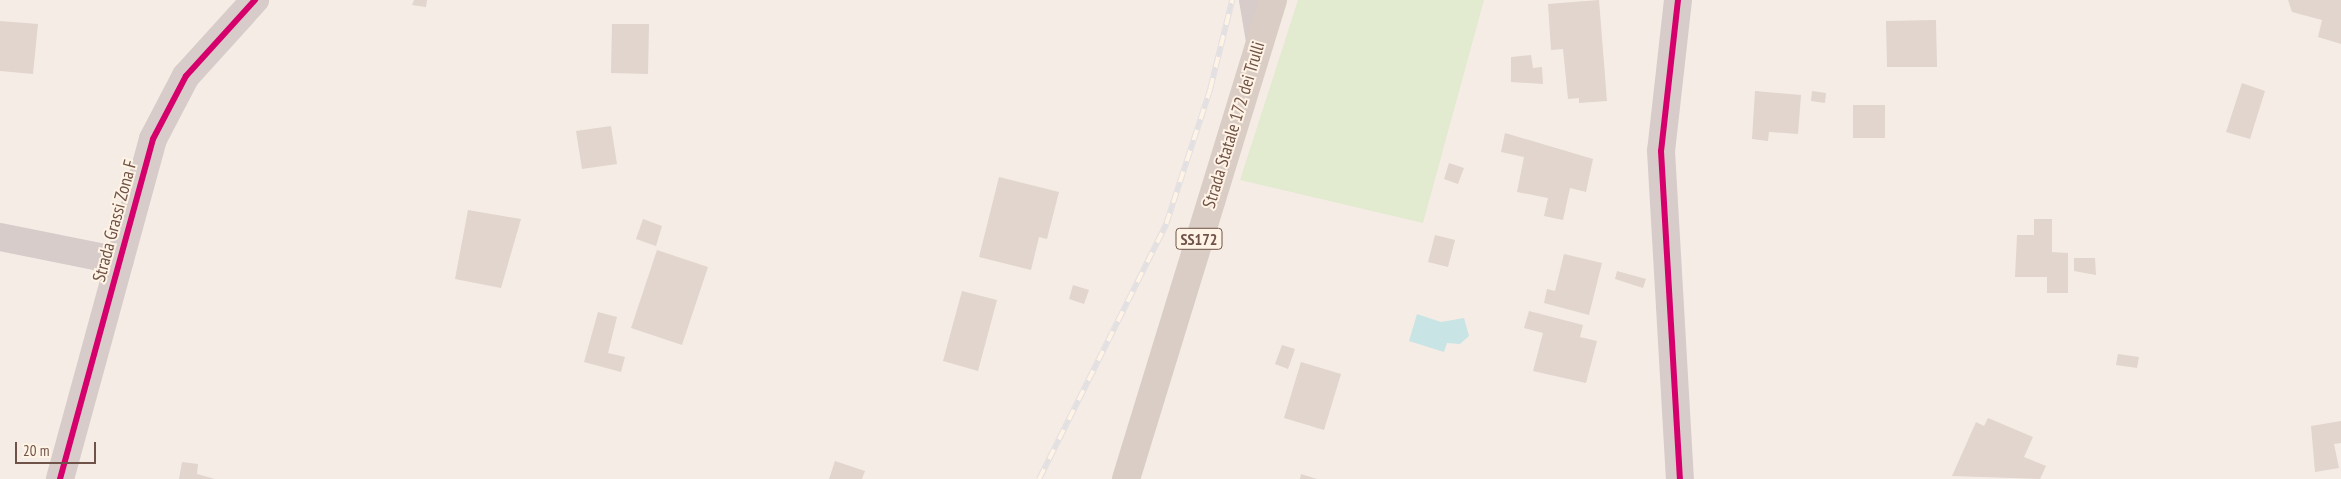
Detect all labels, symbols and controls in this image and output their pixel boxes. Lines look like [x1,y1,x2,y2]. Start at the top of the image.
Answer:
street label: Strada Statale 172 dei Trulli [1198,39,1270,211]
street label: Strada Grassi Zona F [88,157,142,285]
road number: SS172 [1175,225,1223,252]
scale bar [18,432,99,464]
text: 20 m [23,441,49,460]

